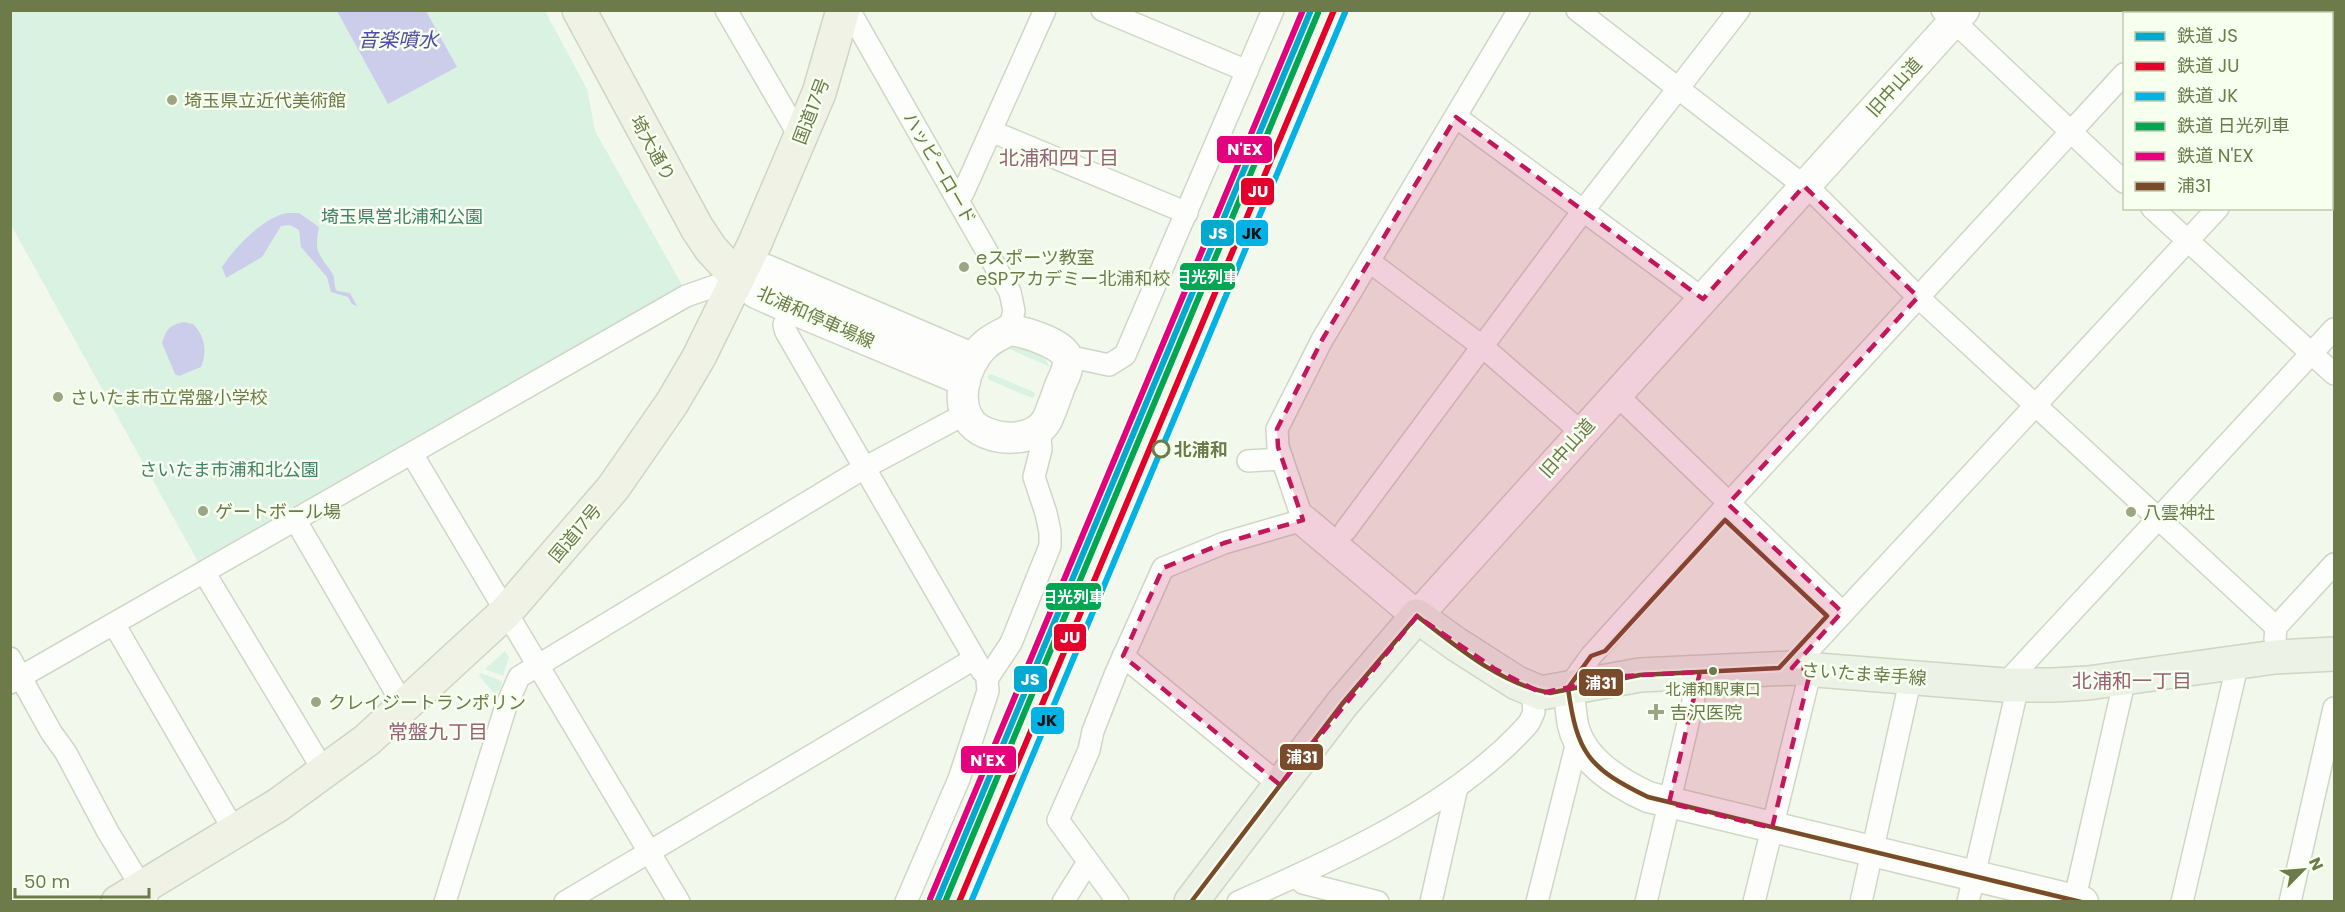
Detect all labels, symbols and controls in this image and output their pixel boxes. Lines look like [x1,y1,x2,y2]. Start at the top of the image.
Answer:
legend [2123,12,2333,210]
text: 鉄道 JS [2177,23,2238,48]
water label: 音楽噴水 [358,26,440,54]
street label: 旧中山道 [1861,52,1927,122]
text: 鉄道 JU [2177,53,2240,78]
street label: 国道17号 [787,74,835,148]
text: 鉄道 JK [2177,83,2238,108]
place label: 埼玉県立近代美術館 [184,88,346,113]
marker: 埼玉県立近代美術館 [165,93,179,107]
street label: ハッピーロード [898,107,982,229]
street label: 埼大通り [625,110,681,186]
text: 鉄道 日光列車 [2177,113,2290,138]
line badge: N'EX [1216,135,1273,164]
text: N'EX [1227,138,1263,161]
text: 鉄道 N'EX [2177,143,2254,168]
district label: 北浦和四丁目 [999,144,1119,172]
text: 浦31 [2177,173,2211,198]
line badge: JU [1240,177,1275,206]
text: JU [1248,180,1268,203]
park label: 埼玉県営北浦和公園 [321,204,483,229]
line badge: JS [1200,219,1235,247]
line badge: JK [1235,219,1269,247]
text: JS [1208,222,1228,245]
text: JK [1242,222,1262,245]
place label: eスポーツ教室 eSPアカデミー北浦和校 [976,245,1170,291]
marker: eスポーツ教室 eSPアカデミー北浦和校 [957,260,971,274]
line badge: 日光列車 [1179,262,1236,291]
text: 日光列車 [1175,266,1239,289]
street label: 北浦和停車場線 [753,280,879,354]
place label: さいたま市立常盤小学校 [70,385,267,410]
marker: さいたま市立常盤小学校 [51,390,65,404]
street label: 旧中山道 [1534,413,1600,483]
place label: 北浦和 [1174,437,1228,462]
marker: 北浦和 [1152,440,1170,458]
park label: さいたま市浦和北公園 [139,457,319,482]
street label: 国道17号 [543,498,607,568]
place label: ゲートボール場 [215,499,341,524]
place label: 八雲神社 [2143,500,2215,525]
marker: ゲートボール場 [196,504,210,518]
marker: 八雲神社 [2124,505,2138,519]
line badge: 日光列車 [1045,582,1102,611]
text: 日光列車 [1041,586,1105,609]
line badge: JU [1053,623,1087,652]
text: JU [1060,626,1080,649]
street label: さいたま幸手線 [1801,657,1927,691]
line badge: JS [1013,665,1048,693]
marker: 北浦和駅東口 [1707,665,1719,677]
district label: 北浦和一丁目 [2072,667,2192,695]
text: JS [1020,668,1040,691]
line badge: 浦31 [1578,668,1624,697]
text: 浦31 [1585,672,1617,695]
place label: 北浦和駅東口 [1665,678,1761,701]
place label: クレイジートランポリン [328,690,526,715]
marker: クレイジートランポリン [309,695,323,709]
place label: 吉沢医院 [1670,700,1742,725]
marker: 吉沢医院 [1647,703,1665,721]
line badge: JK [1030,706,1065,735]
text: JK [1037,709,1057,732]
district label: 常盤九丁目 [388,718,488,746]
line badge: 浦31 [1279,743,1324,771]
line badge: N'EX [960,745,1017,774]
text: 浦31 [1286,746,1318,769]
text: N'EX [970,749,1006,772]
north arrow [2273,840,2333,900]
text: N [2303,854,2329,874]
scale bar [15,861,148,899]
text: 50 m [24,869,70,894]

